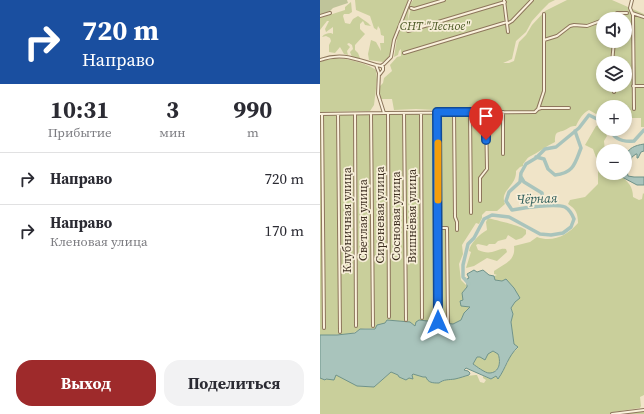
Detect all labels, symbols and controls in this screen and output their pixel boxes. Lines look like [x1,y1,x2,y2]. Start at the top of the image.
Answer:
text: 720 m [82,11,159,49]
map controls [596,12,632,180]
button: sound [596,12,632,48]
icon: right [16,16,68,68]
park label: СНТ "Лесное" [400,18,470,34]
text: Направо [82,47,155,72]
button: layers [596,56,632,92]
text: 10:31 [50,93,109,126]
text: 3 [166,93,179,126]
text: 990 [233,93,272,126]
pin [469,99,503,140]
button: + [596,100,632,136]
icon: arrive [475,105,497,127]
text: Прибытие [48,124,112,141]
text: мин [159,124,186,141]
text: m [247,124,259,141]
button: − [596,144,632,180]
street label: Клубничная улица [339,166,355,273]
street label: Сиреневая улица [372,166,388,264]
icon: right [16,168,38,190]
text: Направо [50,168,112,189]
text: 720 m [264,168,304,189]
street label: Вишнёвая улица [404,168,420,263]
street label: Сосновая улица [388,170,404,261]
street label: Светлая улица [355,178,371,261]
water label: Чёрная [516,189,558,208]
text: Направо [50,212,112,233]
icon: right [16,220,38,242]
text: 170 m [264,220,304,241]
text: Кленовая улица [50,233,148,250]
position arrow [417,301,459,343]
button: Выход [16,360,156,406]
button: Поделиться [164,360,304,406]

